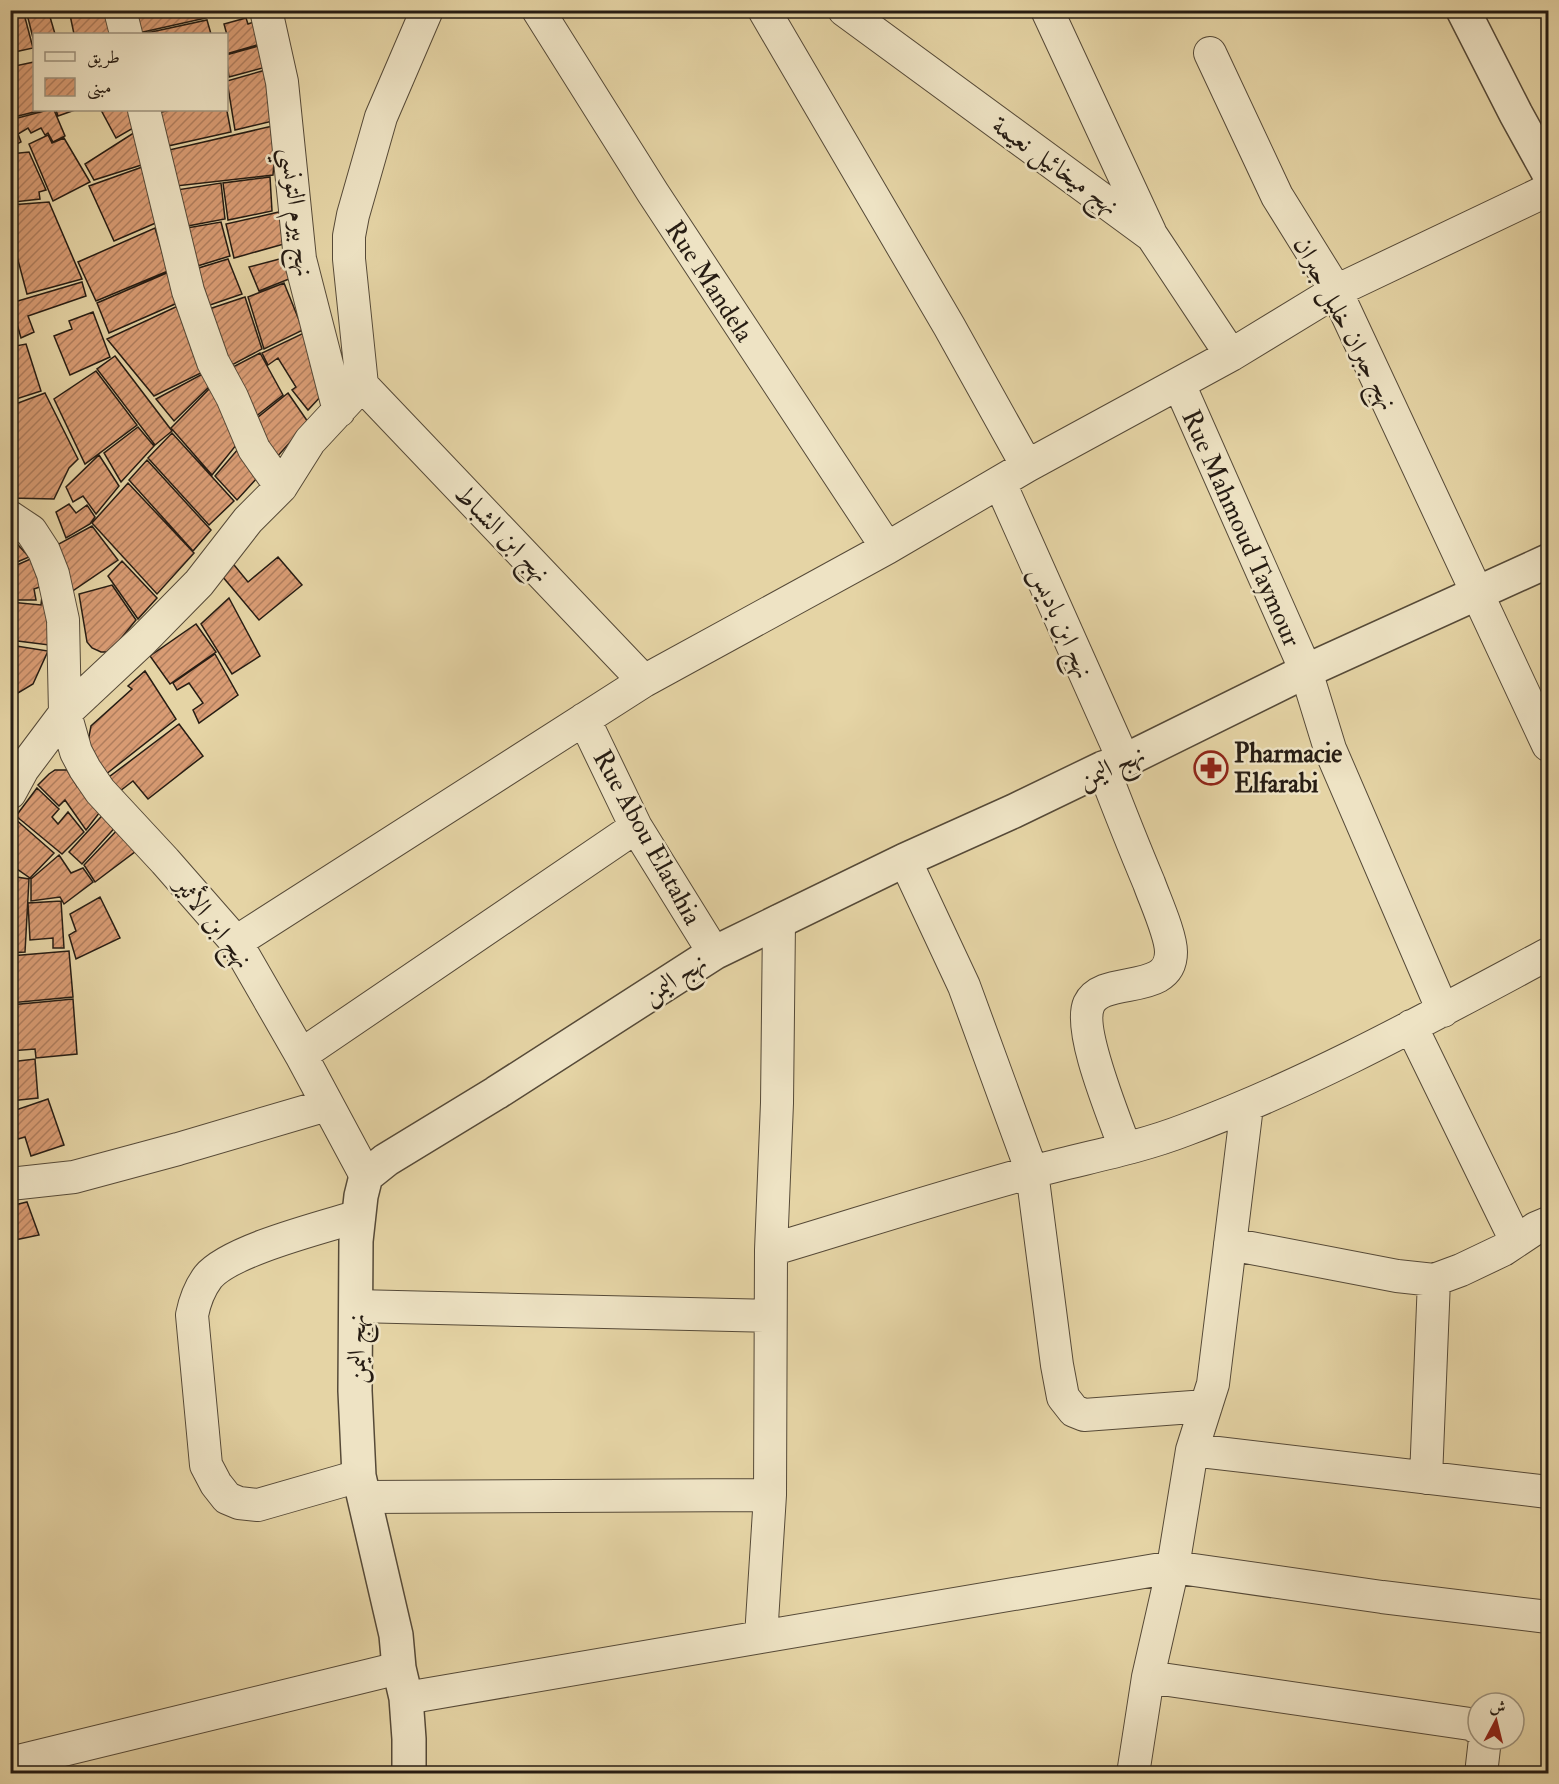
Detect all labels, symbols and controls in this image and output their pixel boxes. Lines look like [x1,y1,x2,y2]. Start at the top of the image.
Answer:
legend [33,33,228,111]
text: طريق [87,46,120,69]
text: مبنى [87,76,112,100]
street label: نهج ميخائيل نعيمة [981,109,1125,228]
street label: نهج بيرم التونسي [266,146,321,279]
street label: Rue Mandela [658,215,760,348]
street label: نهج جبران خليل جبران [1280,231,1404,419]
street label: Rue Mahmoud Taymour [1174,405,1308,652]
street label: نهج ابن الشباط [443,478,557,594]
street label: نهج ابن باديس [1016,561,1100,686]
street label: نهج اليمن [1073,738,1153,802]
place label: Pharmacie Elfarabi [1234,738,1342,800]
street label: Rue Abou Elatahia [586,744,709,931]
pharmacy icon: Pharmacie Elfarabi [1193,750,1229,786]
street label: نهج ابن الأثير [160,866,261,979]
street label: نهج اليمن [636,946,717,1017]
street label: نهج اليمن [341,1314,380,1384]
north arrow [1466,1691,1526,1751]
text: ش [1489,1696,1507,1718]

